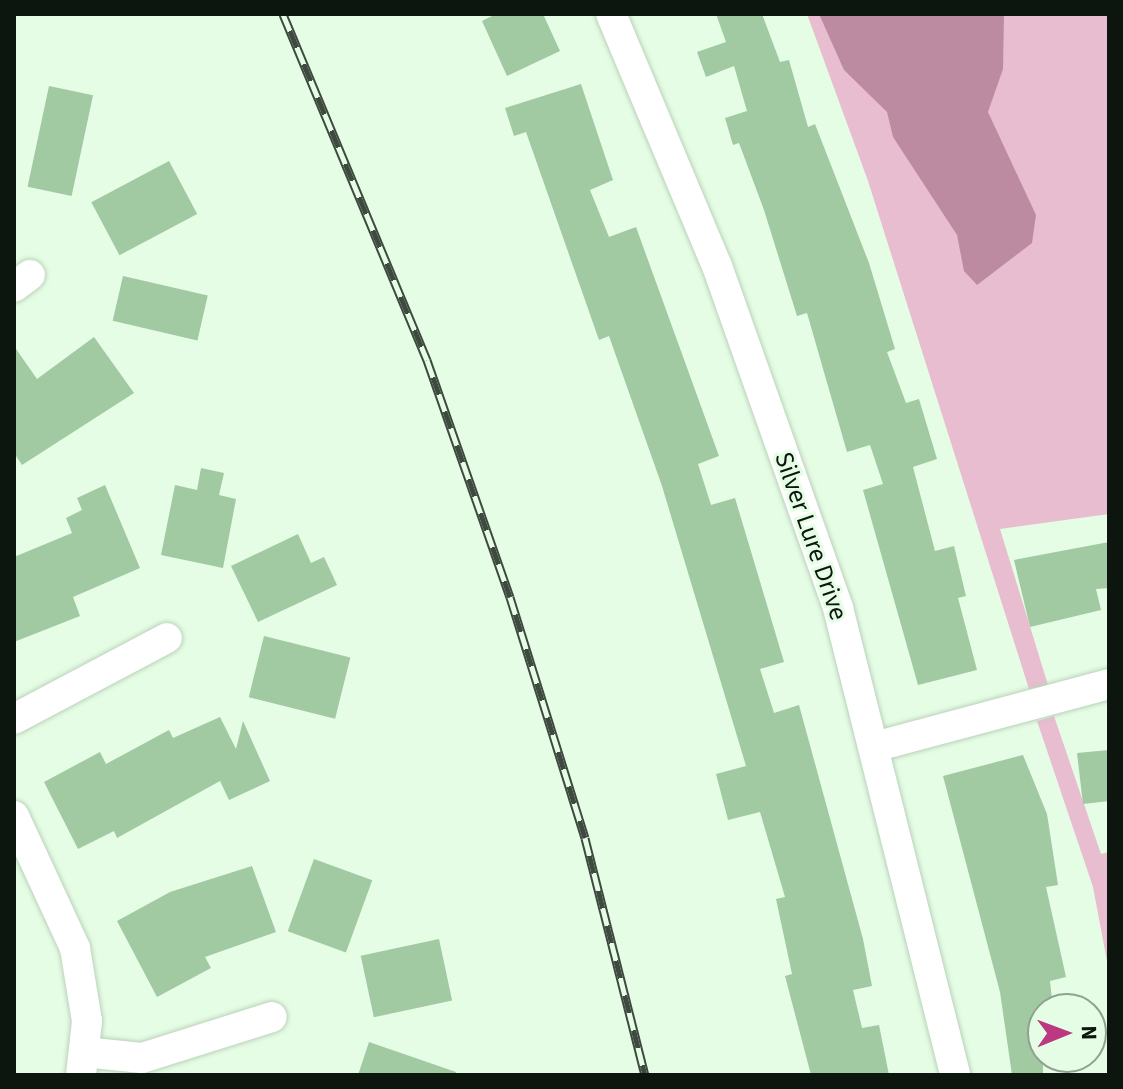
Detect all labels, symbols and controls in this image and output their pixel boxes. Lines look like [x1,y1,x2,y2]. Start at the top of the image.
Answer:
street label: Silver Lure Drive [768,448,854,624]
north arrow [1027,993,1107,1073]
text: N [1073,1025,1105,1040]

